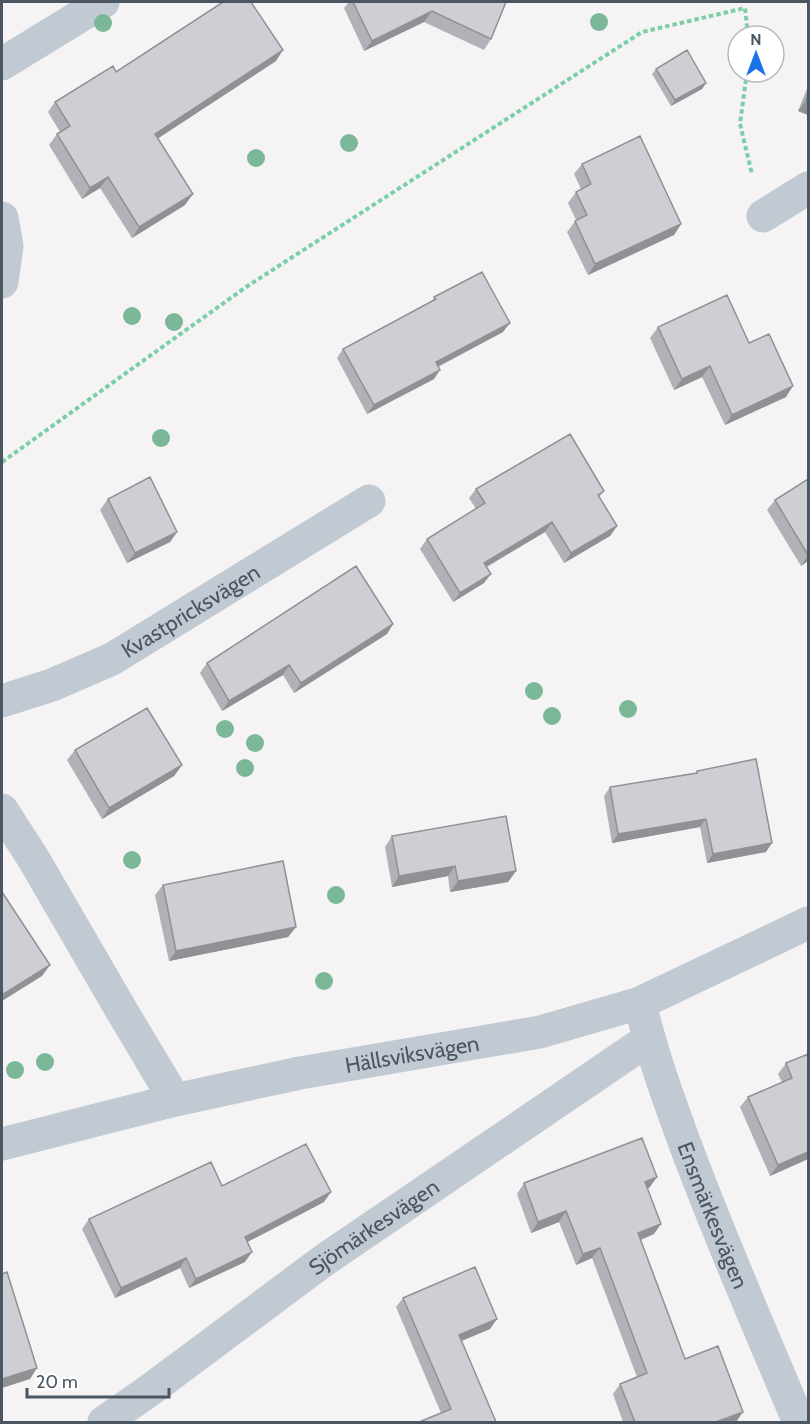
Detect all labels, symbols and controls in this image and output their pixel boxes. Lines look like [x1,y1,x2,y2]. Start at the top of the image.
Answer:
north arrow [726,24,786,84]
text: N [750,30,762,49]
street label: Kvastpricksvägen [116,558,265,664]
street label: Hällsviksvägen [343,1029,481,1079]
street label: Ensmärkesvägen [672,1138,754,1293]
street label: Sjömärkesvägen [303,1173,444,1281]
scale bar [27,1361,170,1399]
text: 20 m [36,1371,78,1393]

